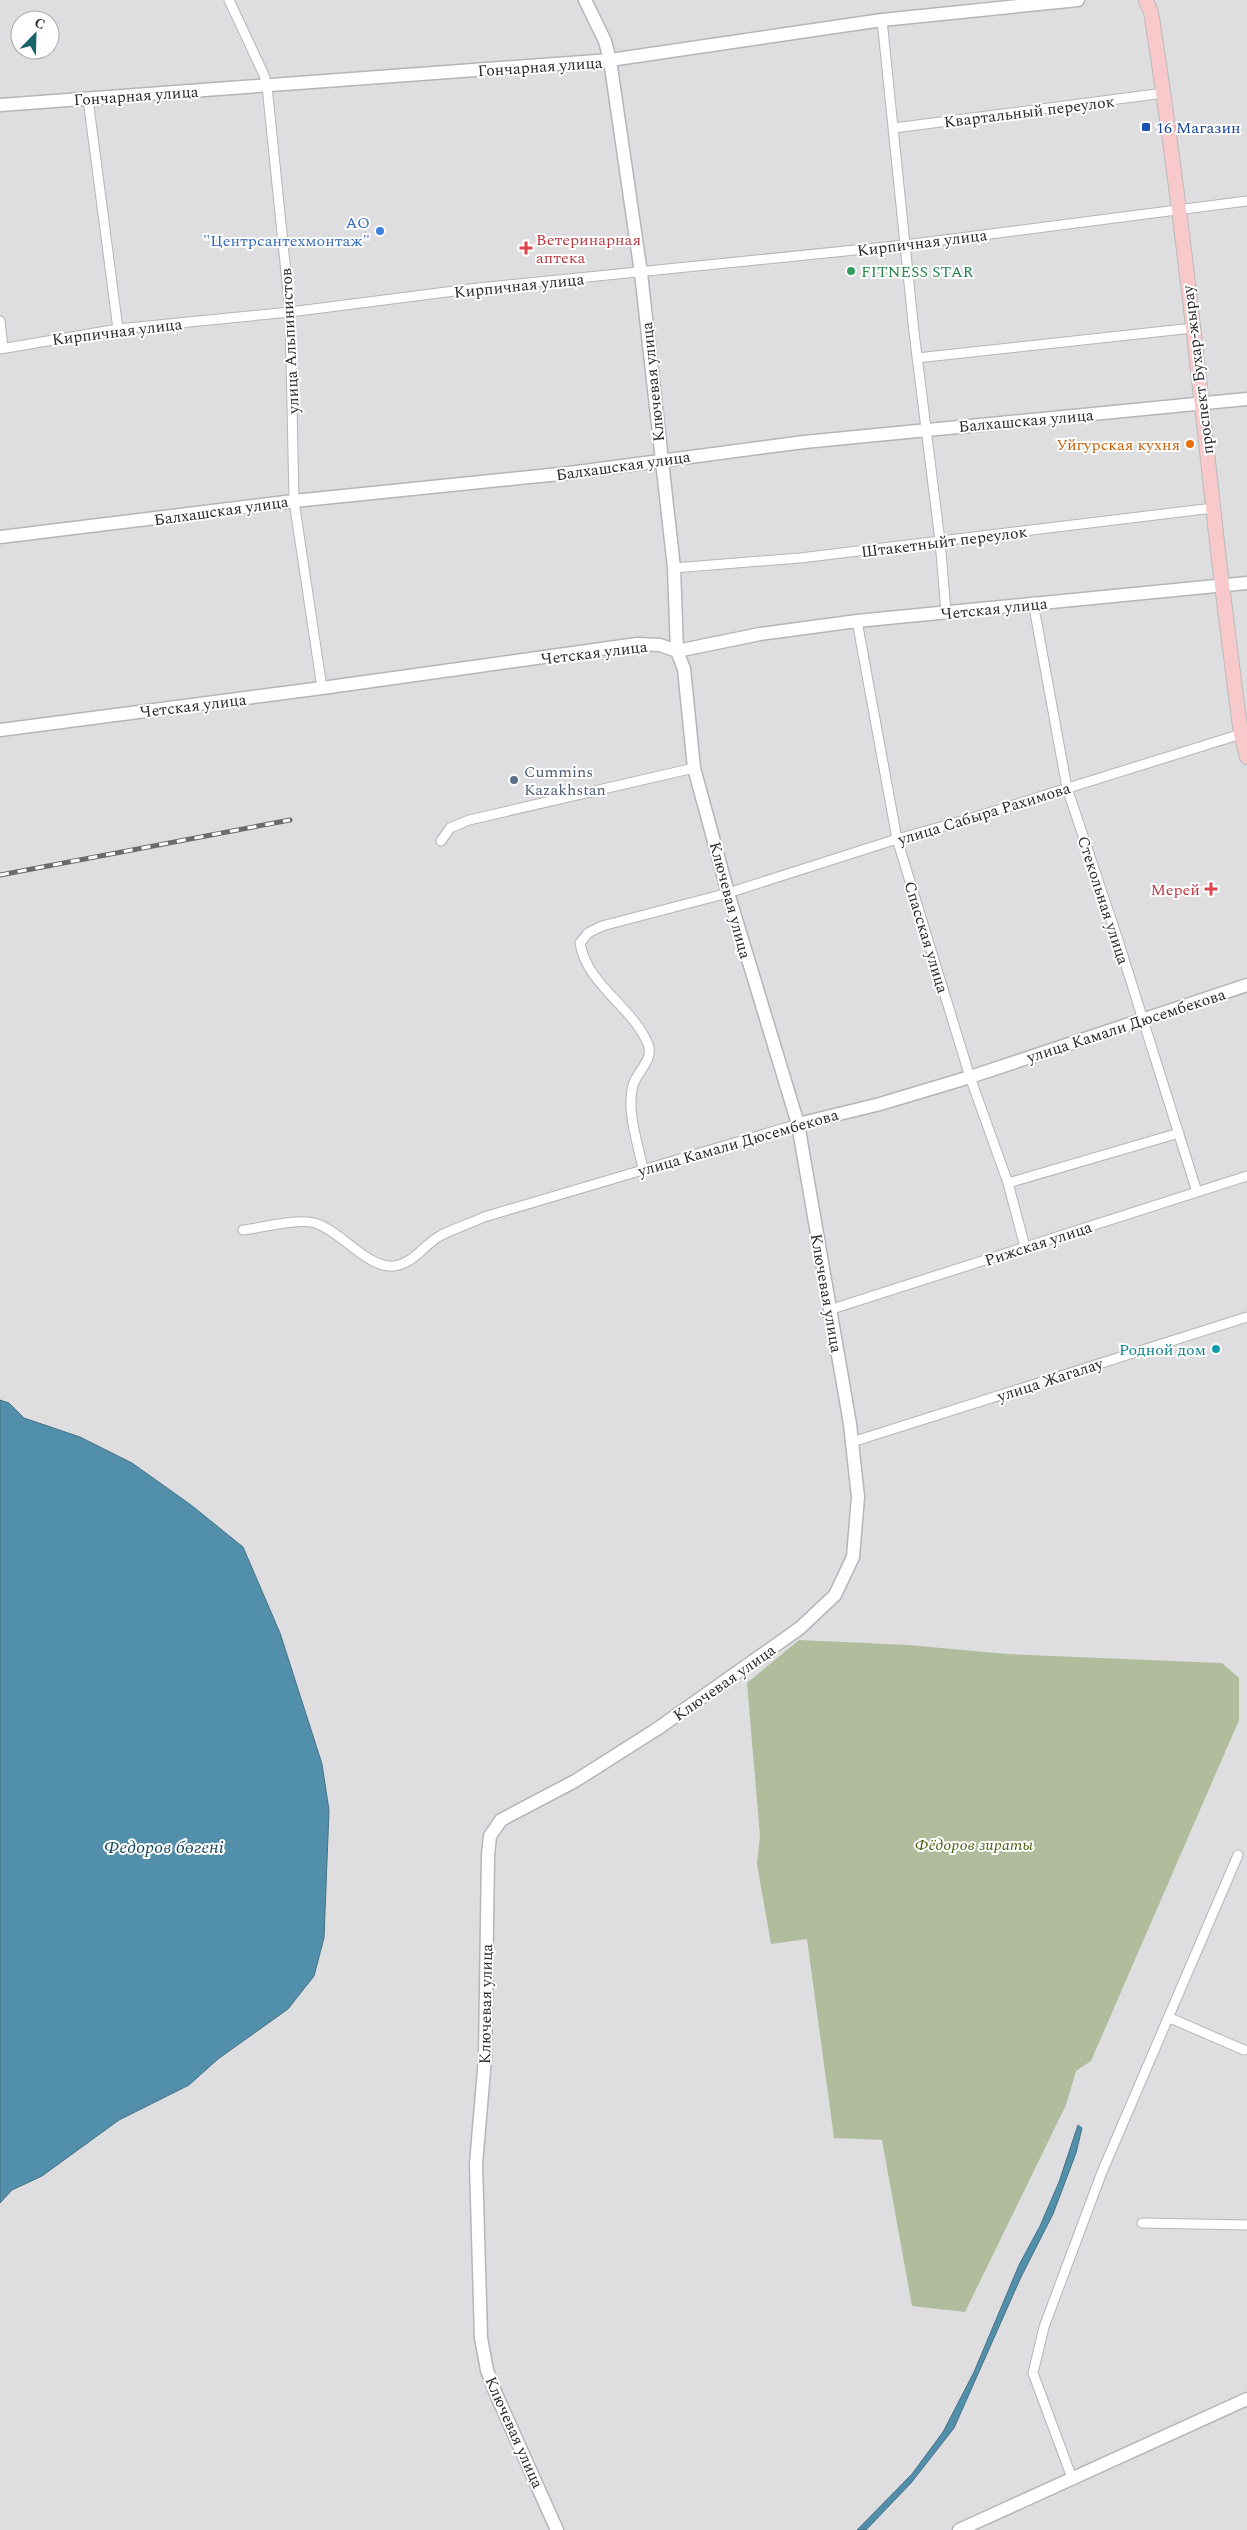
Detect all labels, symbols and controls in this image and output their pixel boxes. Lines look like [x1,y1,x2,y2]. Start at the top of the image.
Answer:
north arrow [10,10,60,60]
text: С [31,12,49,35]
street label: Гончарная улица [477,51,604,83]
street label: Гончарная улица [73,80,200,112]
street label: Квартальный переулок [942,90,1116,134]
place label: 16 Магазин [1156,116,1240,140]
marker: 16 Магазин [1140,121,1152,133]
place label: АО "Центрсантехмонтаж" [203,211,370,253]
street label: Кирпичная улица [856,223,989,263]
marker: АО "Центрсантехмонтаж" [374,225,386,237]
place label: Ветеринарная аптека [536,228,641,270]
marker: Ветеринарная аптека [520,242,532,254]
place label: FITNESS STAR [861,260,974,284]
marker: FITNESS STAR [845,265,857,277]
street label: Кирпичная улица [453,267,586,305]
street label: улица Альпинистов [274,268,306,415]
street label: проспект Бухар-жырау [1176,283,1220,456]
street label: Кирпичная улица [51,312,184,352]
street label: Ключевая улица [635,321,671,443]
street label: Балхашская улица [957,403,1095,439]
place label: Уйгурская кухня [1057,433,1180,457]
marker: Уйгурская кухня [1184,438,1196,450]
street label: Балхашская улица [554,445,692,487]
street label: Балхашская улица [152,490,290,532]
street label: Штакетныйт переулок [860,520,1029,564]
street label: Четская улица [940,591,1049,627]
street label: Четская улица [539,635,649,671]
street label: Четская улица [138,688,248,724]
place label: Cummins Kazakhstan [524,760,606,802]
marker: Cummins Kazakhstan [508,774,520,786]
street label: улица Сабыра Рахимова [894,776,1074,852]
street label: Стекольная улица [1071,833,1135,968]
street label: Ключевая улица [703,839,757,962]
street label: Спасская улица [898,878,955,997]
place label: Мерей [1150,878,1200,902]
marker: Мерей [1204,882,1218,896]
street label: улица Камали Дюсембекова [1023,982,1229,1070]
street label: улица Камали Дюсембекова [634,1103,842,1183]
street label: Рижская улица [981,1215,1095,1273]
street label: Ключевая улица [804,1232,848,1355]
place label: Родной дом [1119,1338,1206,1362]
marker: Родной дом [1210,1343,1222,1355]
street label: улица Жагалау [993,1351,1108,1409]
street label: Ключевая улица [668,1638,781,1727]
park label: Фёдоров зираты [915,1833,1033,1857]
water label: Федоров бөгені [104,1834,224,1861]
street label: Ключевая улица [473,1943,499,2064]
street label: Ключевая улица [479,2373,550,2492]

